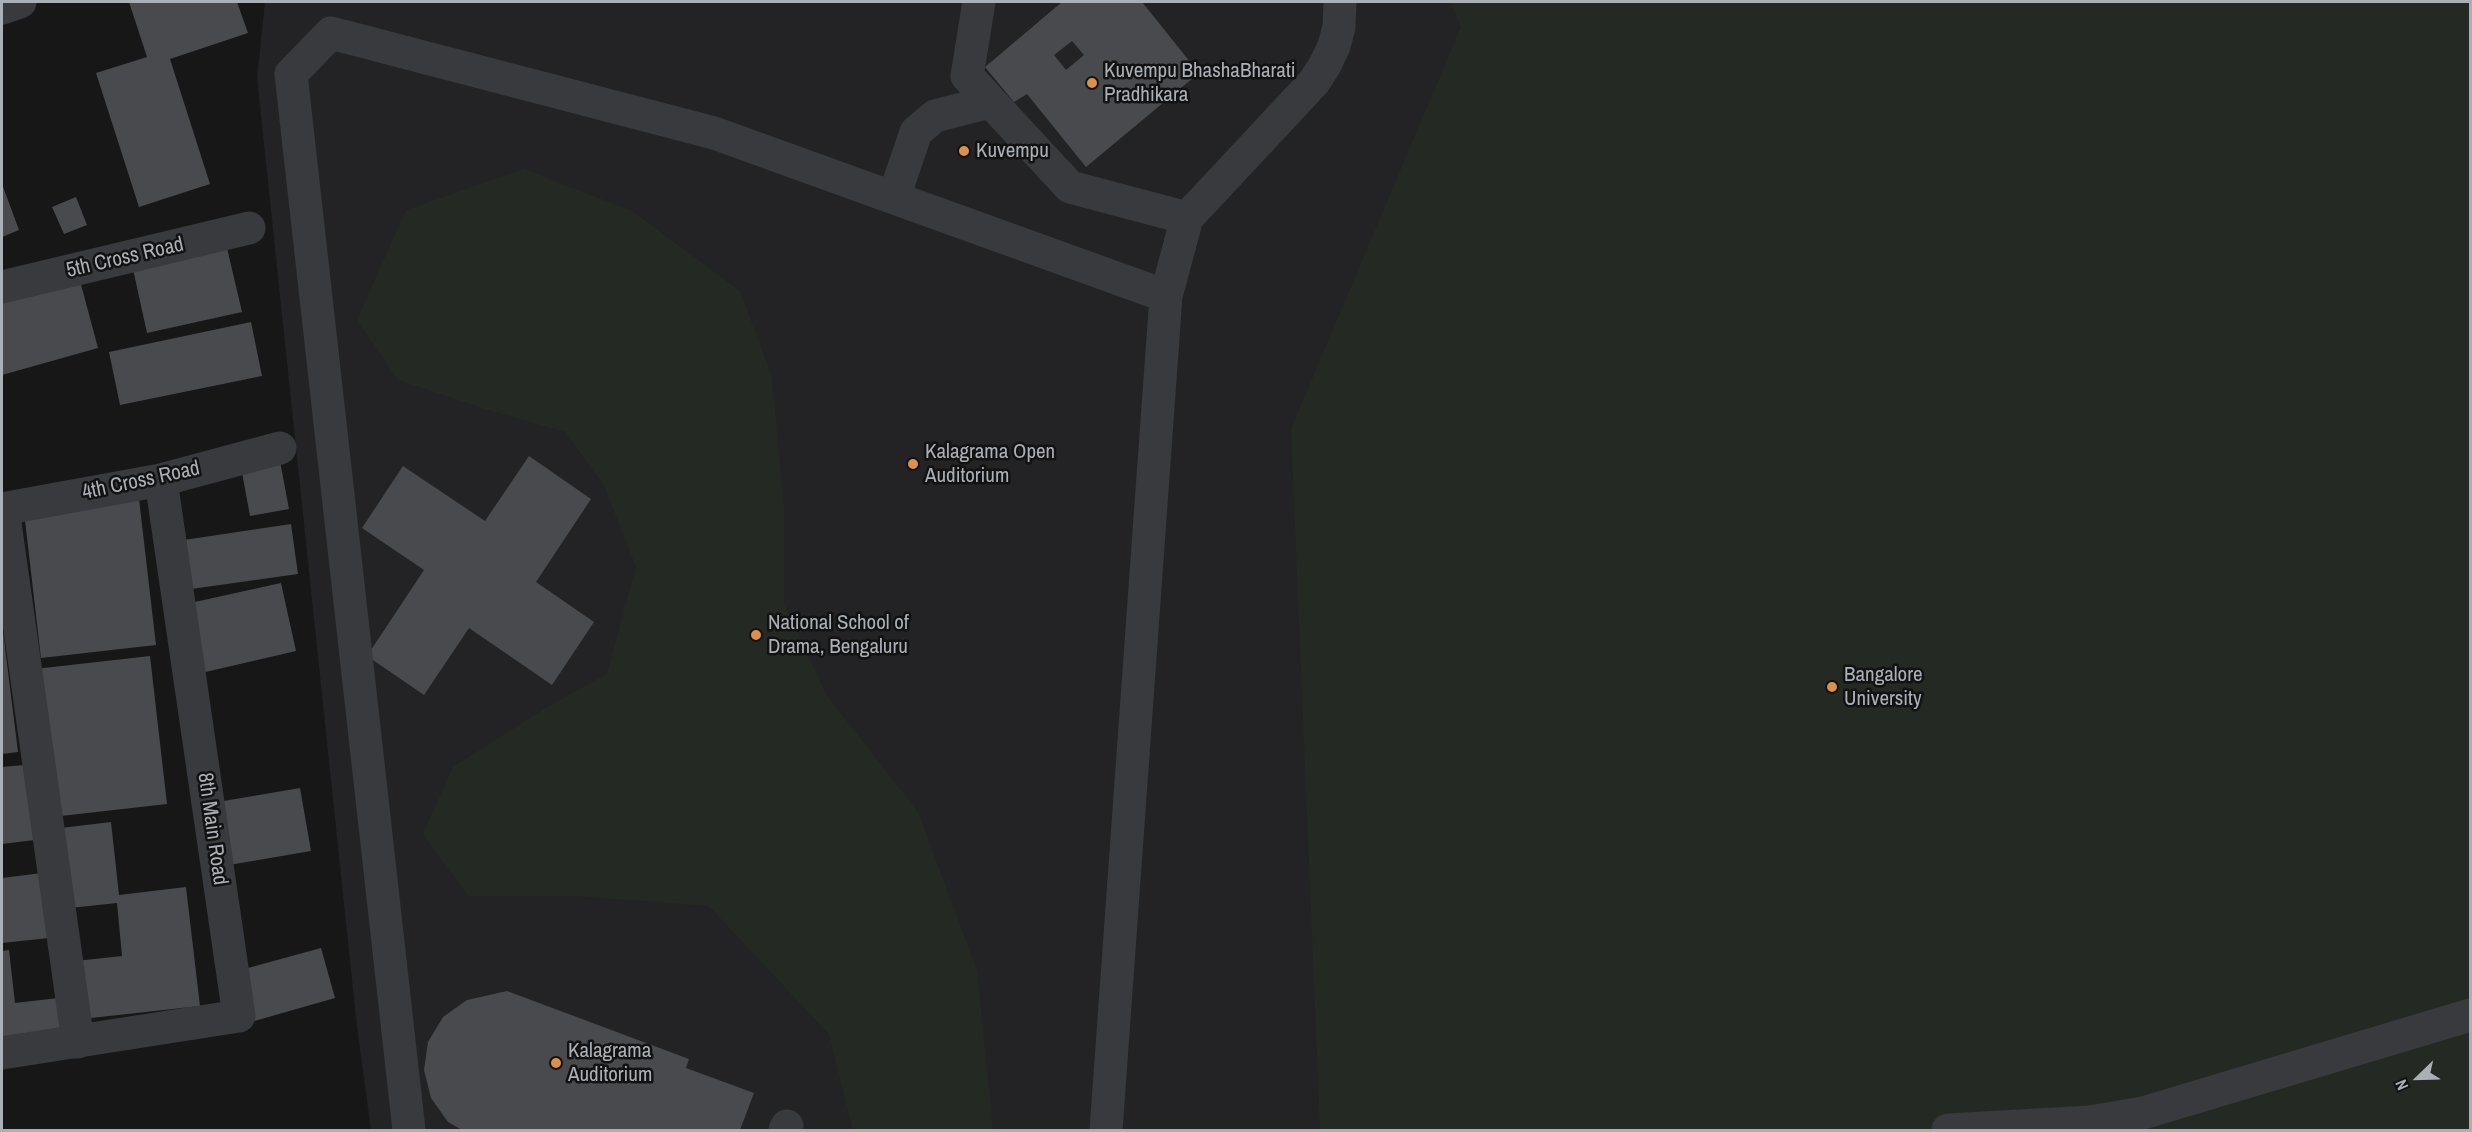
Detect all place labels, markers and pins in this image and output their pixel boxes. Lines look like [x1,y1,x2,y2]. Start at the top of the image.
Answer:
place label: Kuvempu BhashaBharati Pradhikara [1104,58,1295,108]
marker: Kuvempu BhashaBharati Pradhikara [1085,76,1099,90]
place label: Kuvempu [976,138,1049,164]
marker: Kuvempu [957,144,971,158]
place label: Kalagrama Open Auditorium [925,439,1055,489]
marker: Kalagrama Open Auditorium [906,457,920,471]
place label: National School of Drama, Bengaluru [768,610,909,660]
marker: National School of Drama, Bengaluru [749,628,763,642]
place label: Bangalore University [1844,662,1922,712]
marker: Bangalore University [1825,680,1839,694]
place label: Kalagrama Auditorium [568,1038,652,1088]
marker: Kalagrama Auditorium [549,1056,563,1070]

